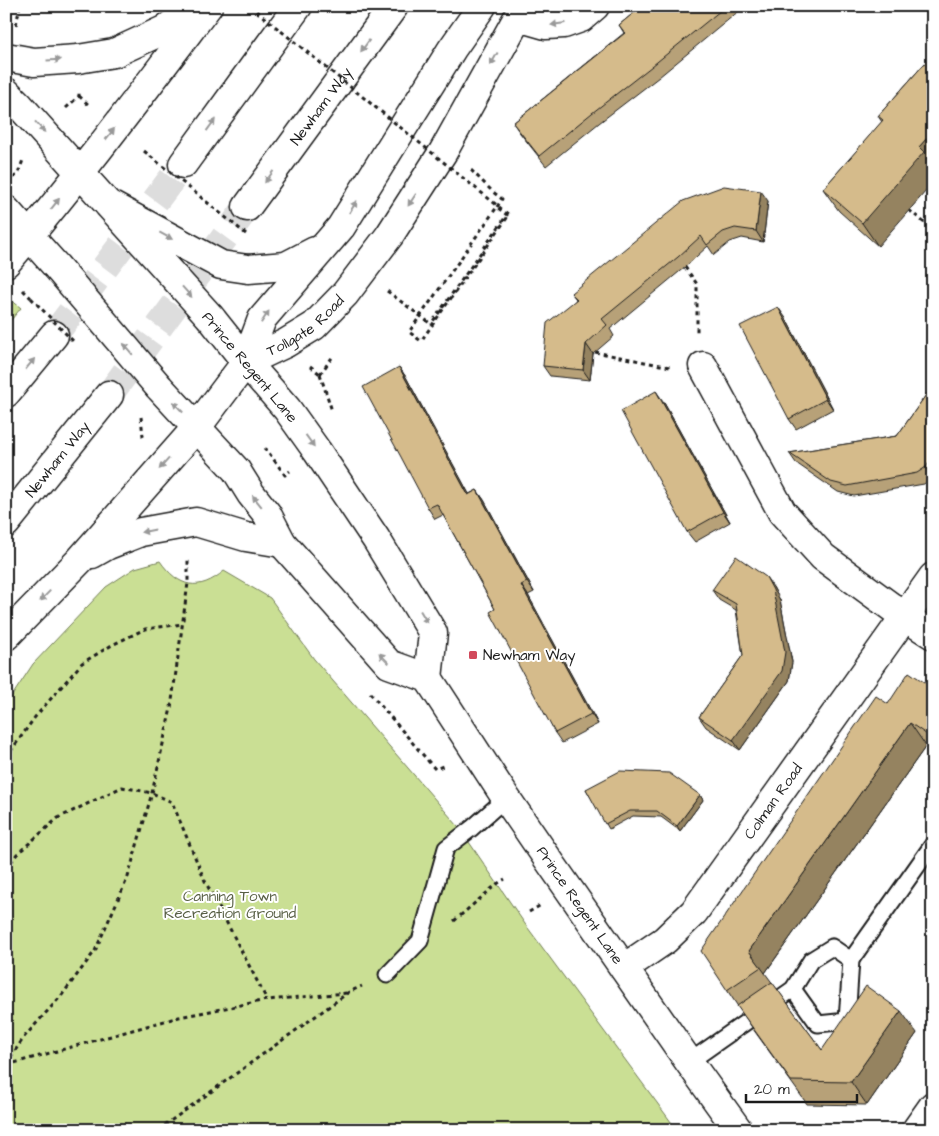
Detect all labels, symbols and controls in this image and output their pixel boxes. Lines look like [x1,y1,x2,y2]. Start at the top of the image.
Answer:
one-way arrow [550,20,566,28]
one-way arrow [360,39,370,53]
one-way arrow [490,52,498,67]
one-way arrow [47,56,63,64]
street label: Newham Way [285,63,358,150]
one-way arrow [206,119,217,132]
one-way arrow [34,121,45,134]
one-way arrow [105,128,116,141]
one-way arrow [264,170,274,184]
one-way arrow [407,193,417,206]
one-way arrow [49,198,60,211]
one-way arrow [348,201,358,214]
one-way arrow [160,231,173,240]
one-way arrow [181,286,193,298]
street label: Tollgate Road [263,291,349,362]
street label: Prince Regent Lane [196,307,302,428]
one-way arrow [260,311,269,324]
one-way arrow [122,344,134,356]
one-way arrow [25,358,36,371]
one-way arrow [172,401,184,413]
street label: Newham Way [21,417,96,502]
one-way arrow [305,434,315,448]
one-way arrow [158,457,170,469]
one-way arrow [252,495,263,508]
one-way arrow [140,527,156,535]
one-way arrow [39,590,51,602]
one-way arrow [419,610,428,623]
place label: Newham Way [483,645,575,667]
marker: Newham Way [467,649,479,661]
one-way arrow [379,652,391,664]
street label: Colman Road [739,759,808,844]
street label: Prince Regent Lane [531,842,628,969]
park label: Canning Town Recreation Ground [164,886,297,924]
scale bar [746,1071,858,1103]
text: 20 m [754,1079,790,1100]

